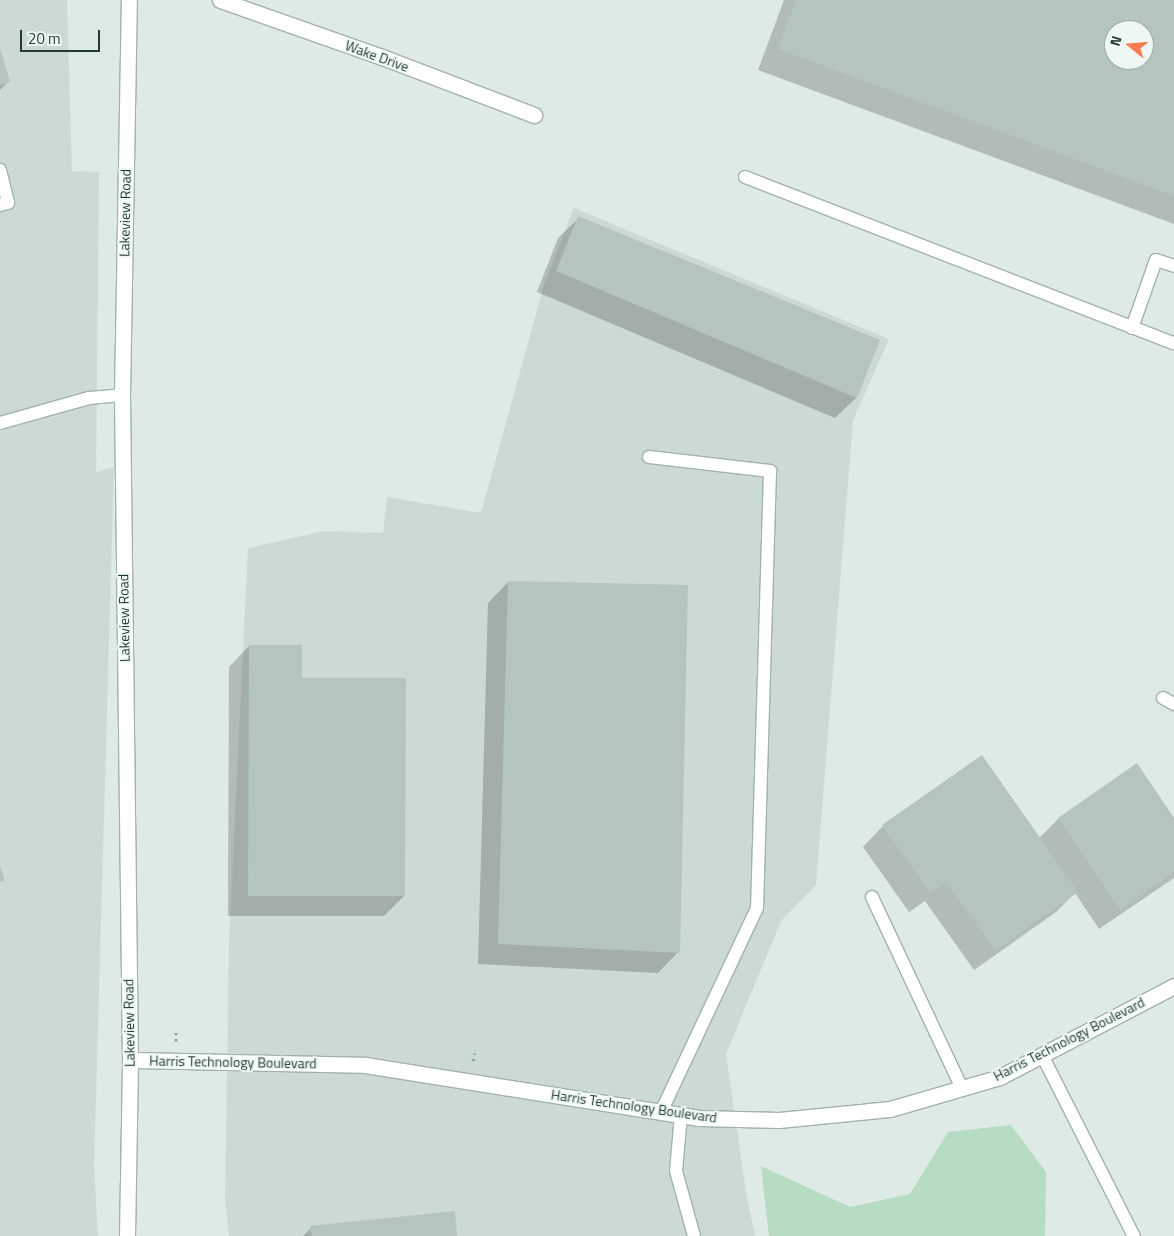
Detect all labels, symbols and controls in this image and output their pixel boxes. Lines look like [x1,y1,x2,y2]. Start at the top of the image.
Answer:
scale bar [22,20,102,52]
north arrow [1104,20,1154,70]
text: 20 m [28,27,61,50]
text: N [1104,33,1127,48]
street label: Wake Drive [343,37,411,75]
street label: Lakeview Road [116,169,134,257]
street label: Lakeview Road [115,574,133,662]
street label: Lakeview Road [120,979,138,1067]
street label: Harris Technology Boulevard [991,993,1147,1085]
street label: Harris Technology Boulevard [149,1052,317,1072]
street label: Harris Technology Boulevard [550,1086,718,1126]

